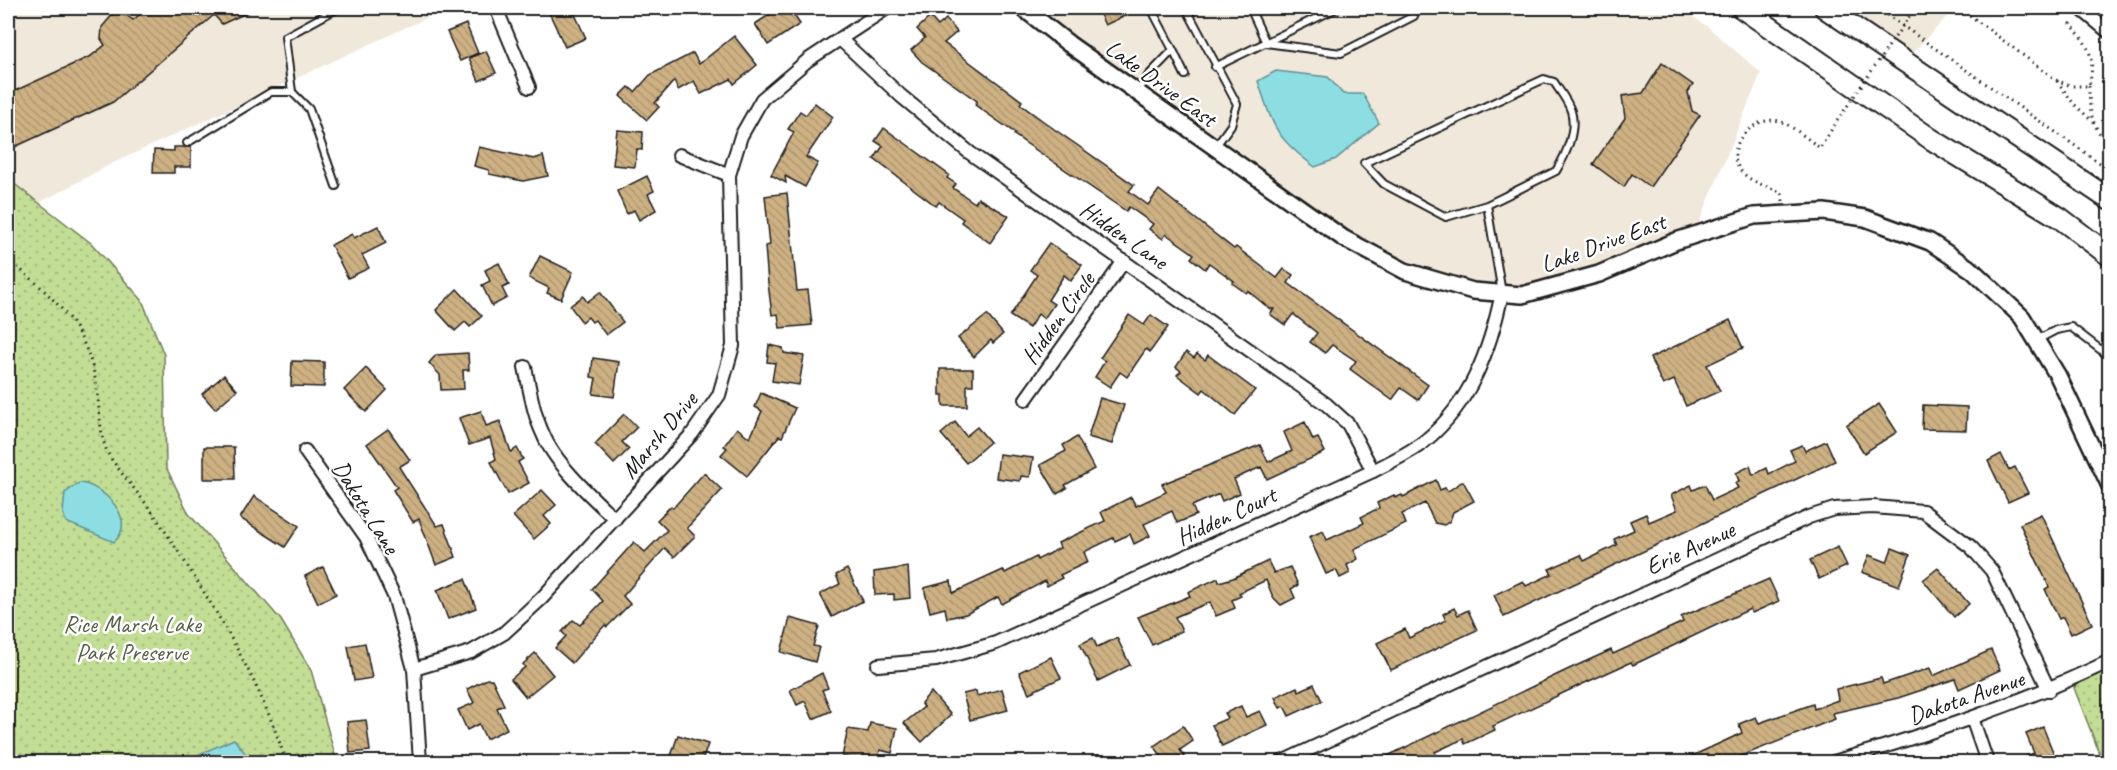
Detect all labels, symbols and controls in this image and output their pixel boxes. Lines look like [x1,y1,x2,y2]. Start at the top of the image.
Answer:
street label: Lake Drive East [1100,33,1224,135]
street label: Hidden Lane [1074,194,1175,277]
street label: Lake Drive East [1537,206,1671,279]
street label: Hidden Circle [1015,264,1103,370]
street label: Marsh Drive [614,384,705,485]
street label: Dakota Lane [326,455,408,561]
street label: Hidden Court [1171,479,1283,552]
street label: Erie Avenue [1641,513,1741,582]
park label: Rice Marsh Lake Park Preserve [63,609,203,667]
street label: Dakota Avenue [1904,662,2030,731]

